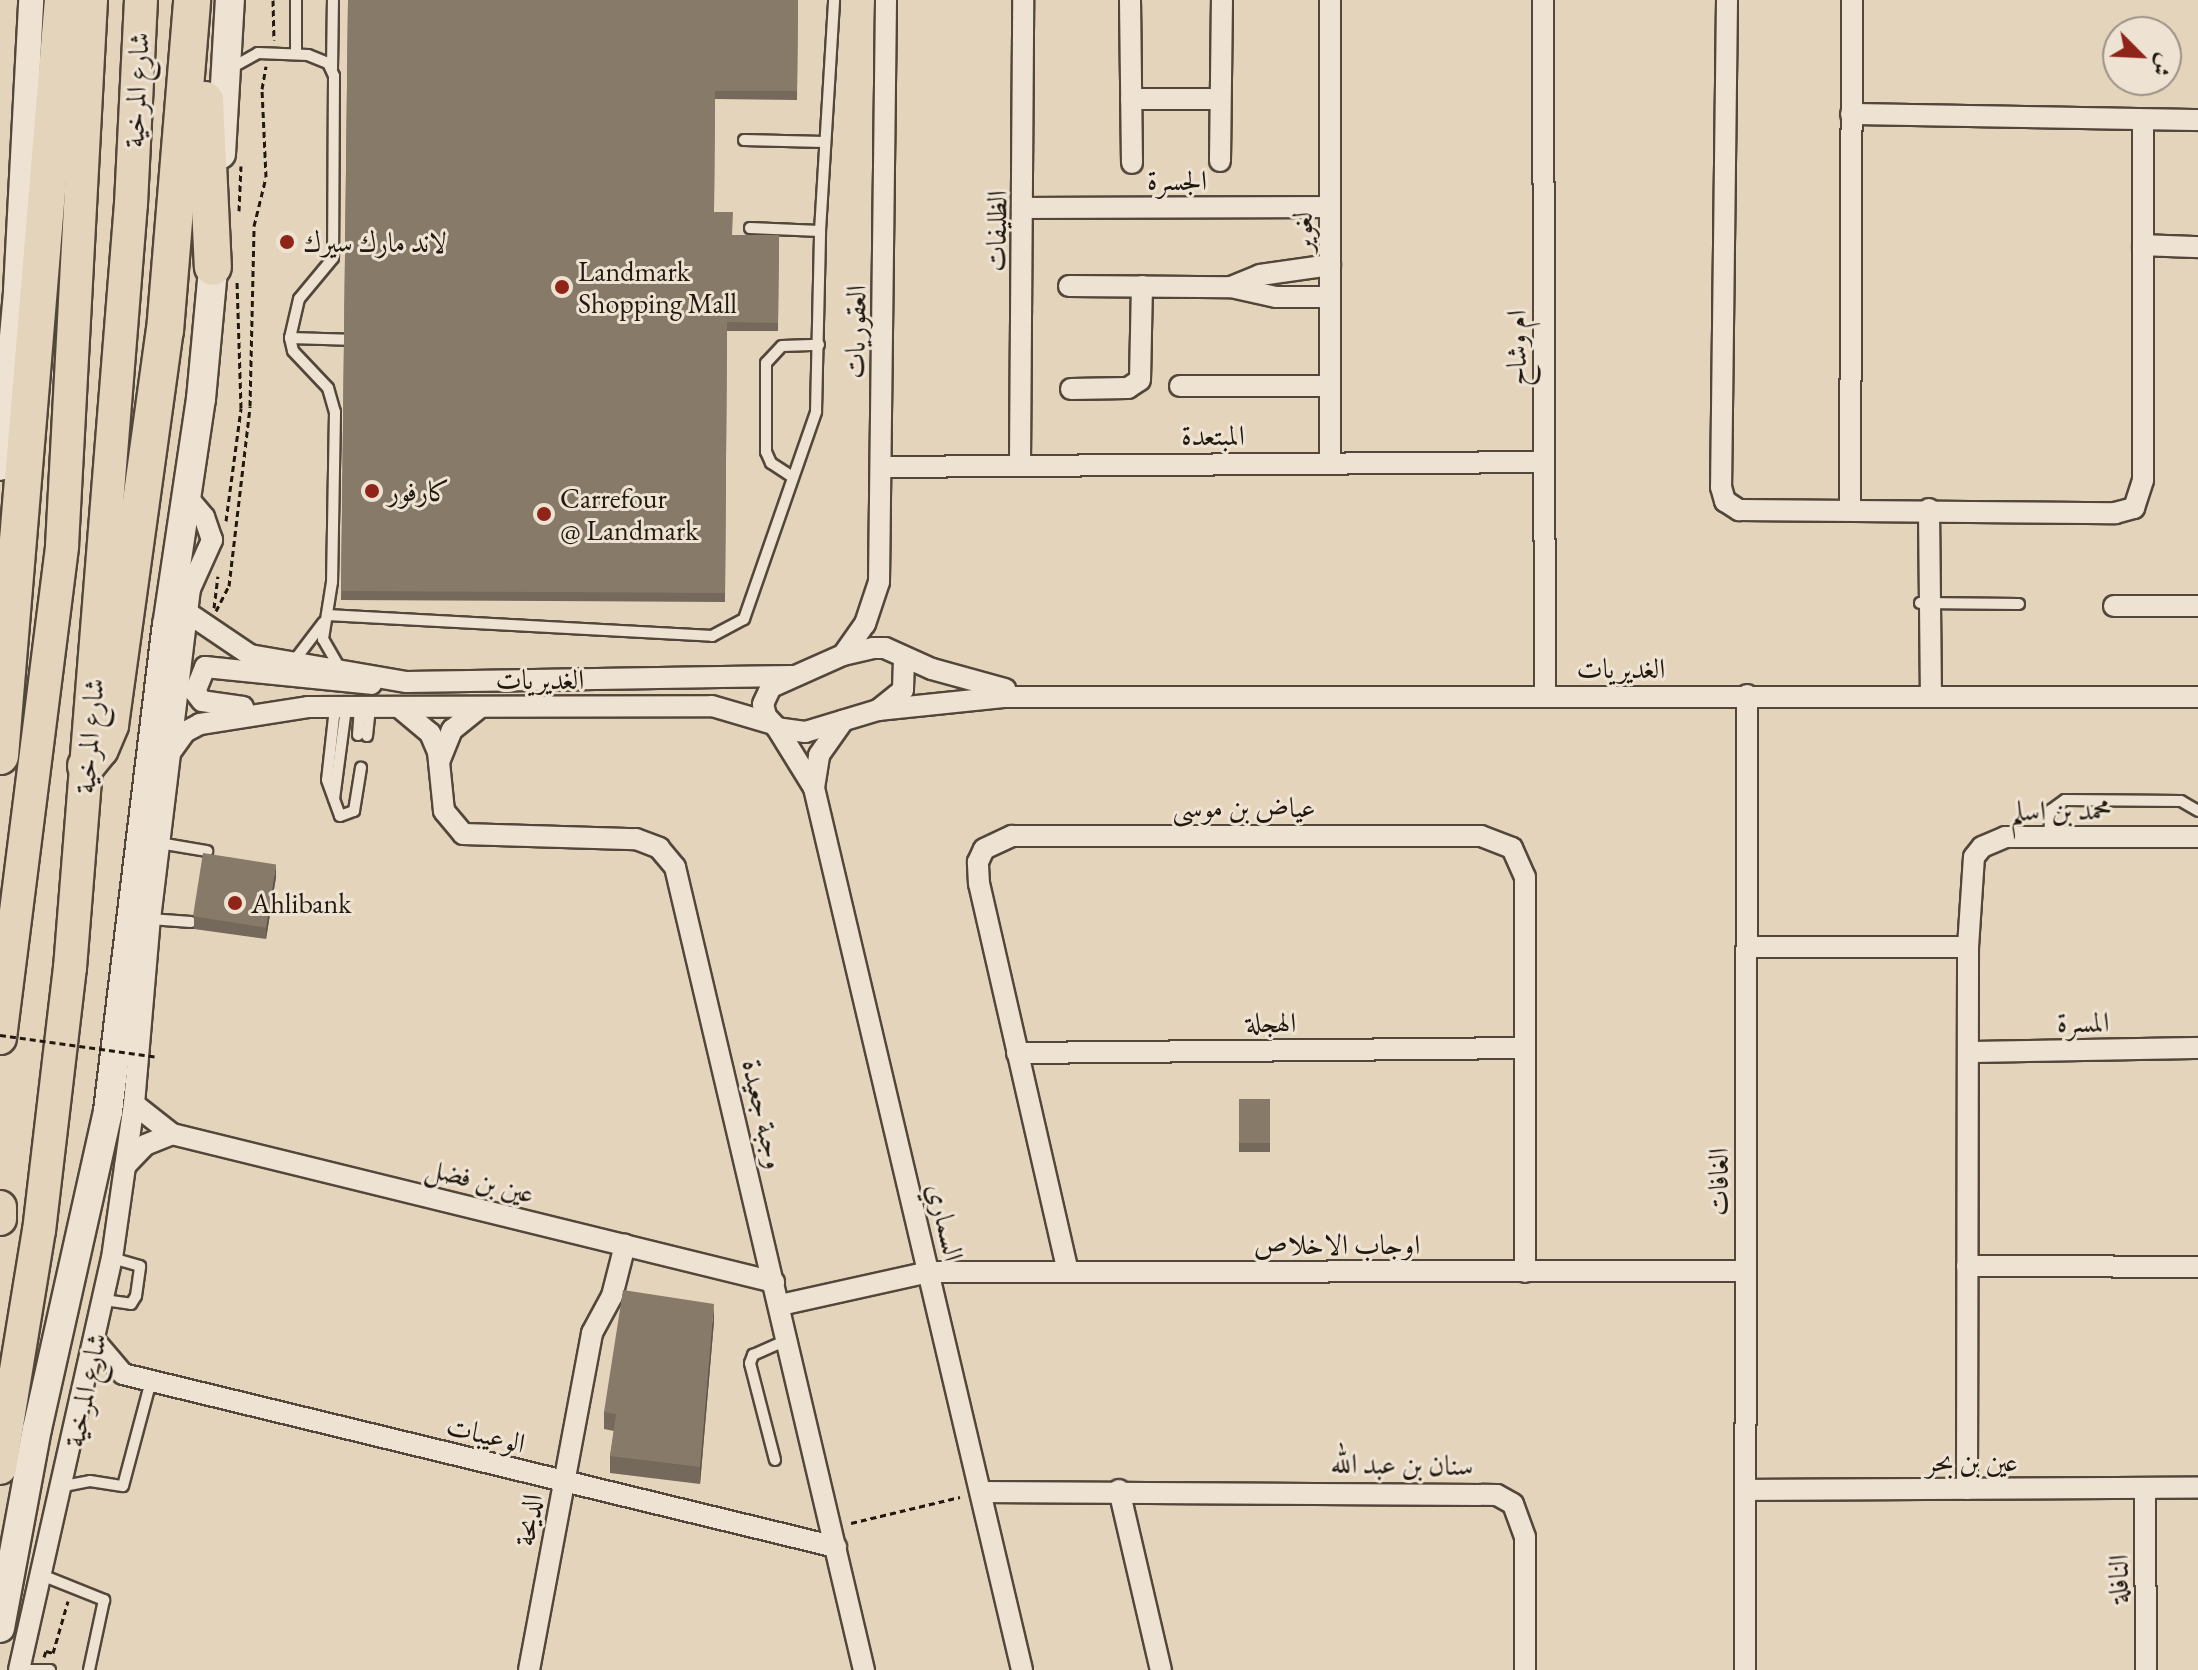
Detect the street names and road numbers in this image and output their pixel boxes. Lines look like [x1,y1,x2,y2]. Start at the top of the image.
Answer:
street label: شارع المرخية [116,31,156,149]
street label: الجسرة [1147,163,1207,197]
street label: الظليفات [978,190,1014,272]
street label: لغوير [1285,212,1319,252]
street label: العقوريات [837,285,873,379]
street label: ام وشاح [1499,310,1533,386]
street label: المبتعدة [1181,418,1245,452]
street label: الغديريات [1577,651,1665,685]
street label: الغديريات [496,662,584,696]
street label: شارع المرخية [67,677,111,795]
street label: عياض بن موسى [1172,790,1316,824]
street label: محمد بن اسلم [2010,792,2112,828]
street label: الهجلة [1246,1005,1296,1039]
street label: المسرة [2056,1005,2110,1039]
street label: وجبة جعيدة [735,1056,793,1172]
street label: الغافات [1701,1148,1735,1216]
street label: عين بن فضل [422,1150,538,1210]
street label: السماري [921,1180,971,1264]
street label: اوجاب الاخلاص [1254,1227,1420,1261]
street label: شارع المرخية [57,1330,113,1450]
street label: الوعيبات [443,1408,529,1460]
street label: عين بن بحر [1926,1444,2018,1478]
street label: سنان بن عبد الله [1330,1446,1474,1482]
street label: الديحة [507,1491,549,1549]
street label: النافلة [2101,1554,2135,1604]

